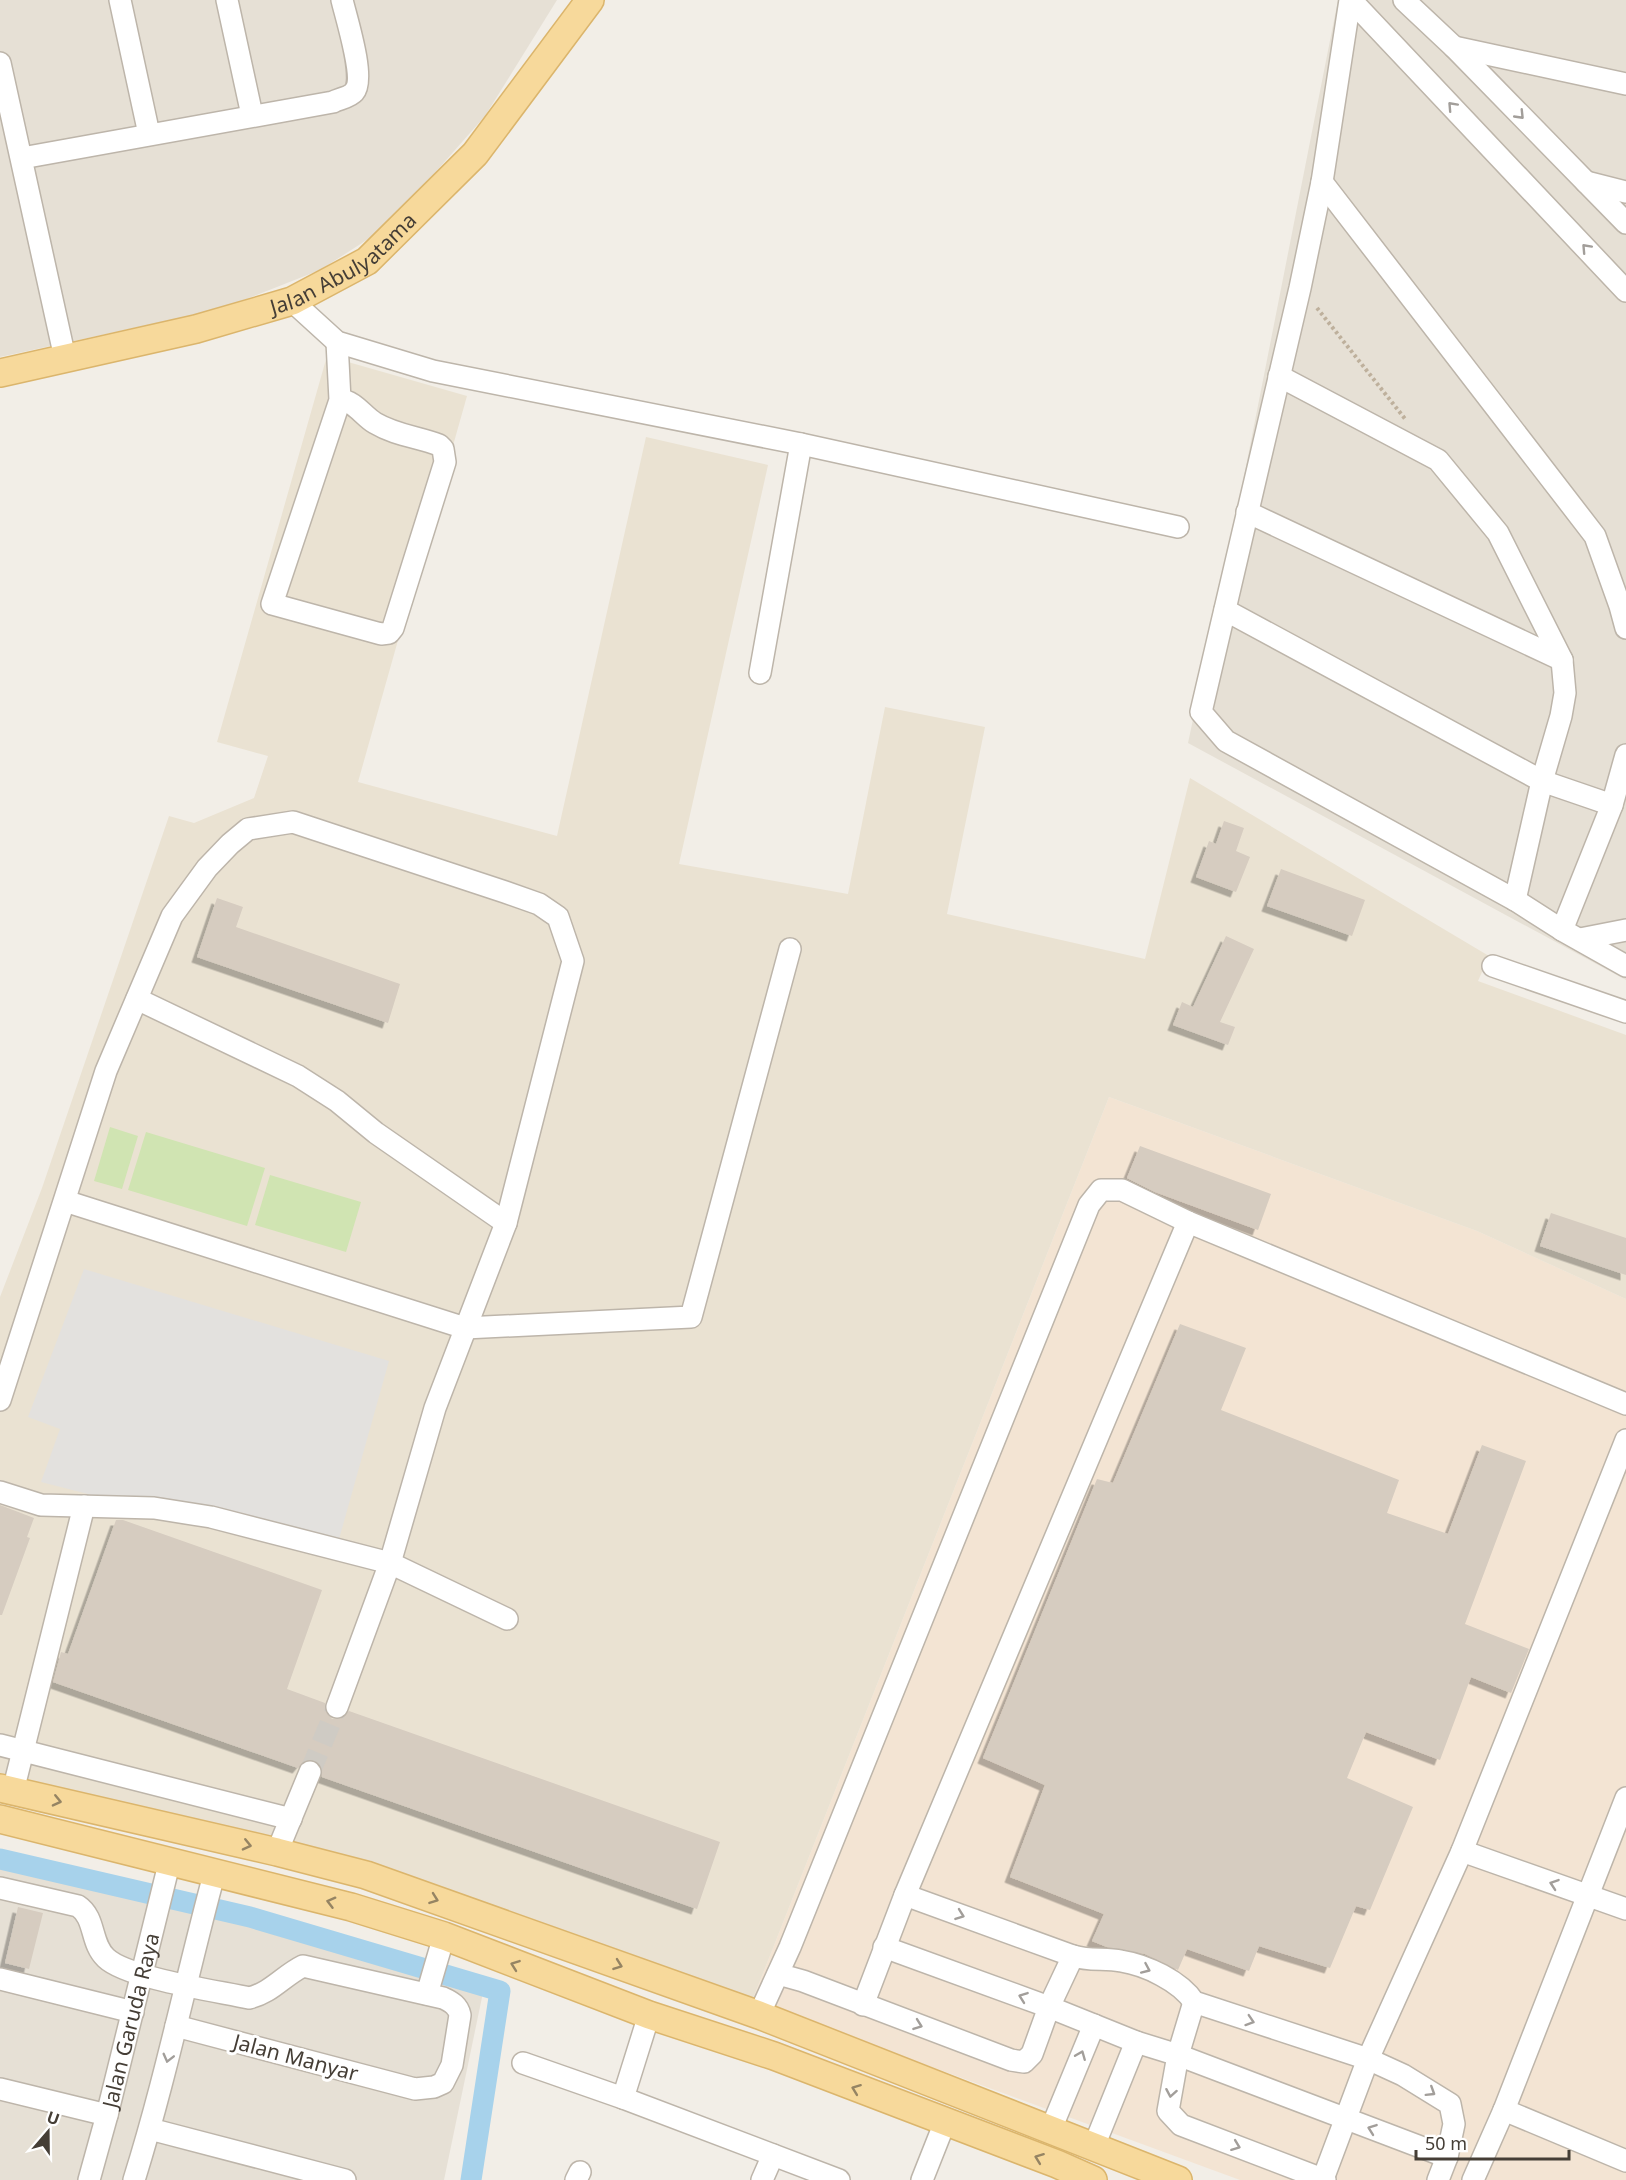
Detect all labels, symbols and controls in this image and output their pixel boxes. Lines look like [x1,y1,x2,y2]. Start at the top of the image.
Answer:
one-way arrow [1448,103,1459,113]
one-way arrow [1513,108,1524,118]
street label: Jalan Abulyatama [265,206,422,321]
one-way arrow [1582,244,1593,255]
one-way arrow [52,1794,62,1807]
one-way arrow [242,1838,252,1851]
one-way arrow [1549,1878,1560,1891]
one-way arrow [428,1892,439,1905]
one-way arrow [326,1896,336,1909]
one-way arrow [954,1907,965,1920]
street label: Jalan Garuda Raya [95,1930,166,2113]
one-way arrow [612,1958,622,1971]
one-way arrow [510,1959,521,1972]
one-way arrow [1139,1962,1150,1974]
one-way arrow [1018,1992,1028,2005]
one-way arrow [1244,2013,1255,2026]
one-way arrow [912,2018,923,2030]
street label: Jalan Manyar [229,2026,362,2087]
one-way arrow [1074,2050,1087,2060]
one-way arrow [163,2053,176,2063]
one-way arrow [851,2083,862,2096]
one-way arrow [1425,2084,1435,2096]
one-way arrow [1165,2087,1178,2097]
north arrow [18,2102,78,2162]
text: U [44,2105,63,2130]
scale bar [1416,2123,1569,2161]
one-way arrow [1367,2124,1378,2137]
text: 50 m [1425,2131,1467,2155]
one-way arrow [1230,2139,1241,2151]
one-way arrow [1034,2152,1044,2165]

